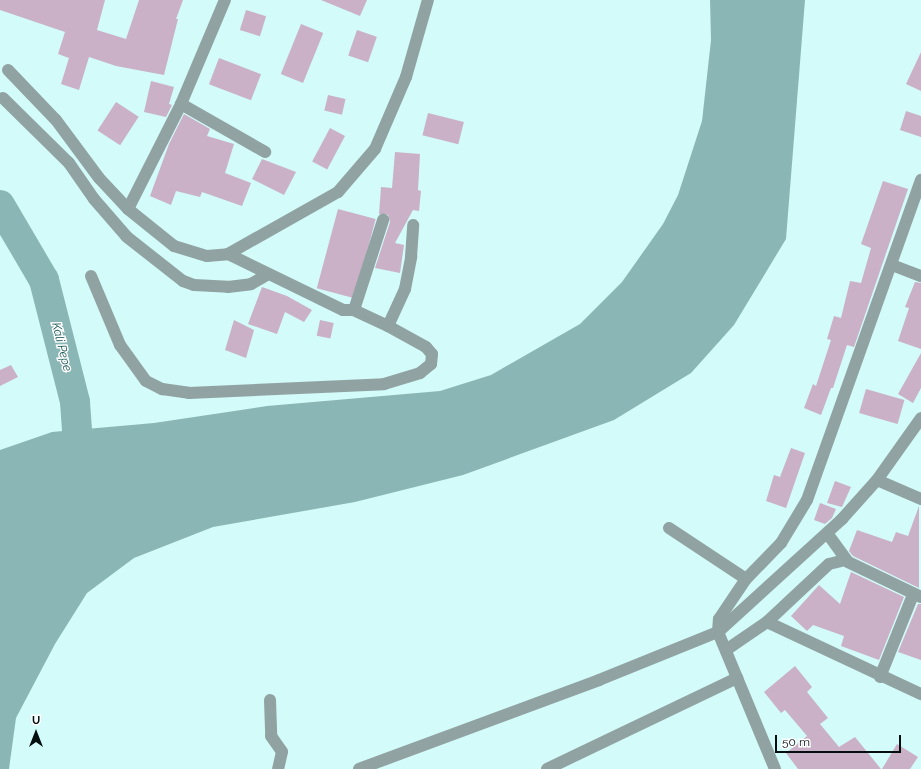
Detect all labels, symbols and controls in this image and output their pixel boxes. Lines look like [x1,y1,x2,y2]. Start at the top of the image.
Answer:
water label: Kali Pepe [48,321,74,373]
north arrow [16,713,56,753]
text: U [32,714,40,727]
scale bar [777,727,903,753]
text: 50 m [782,735,810,749]

